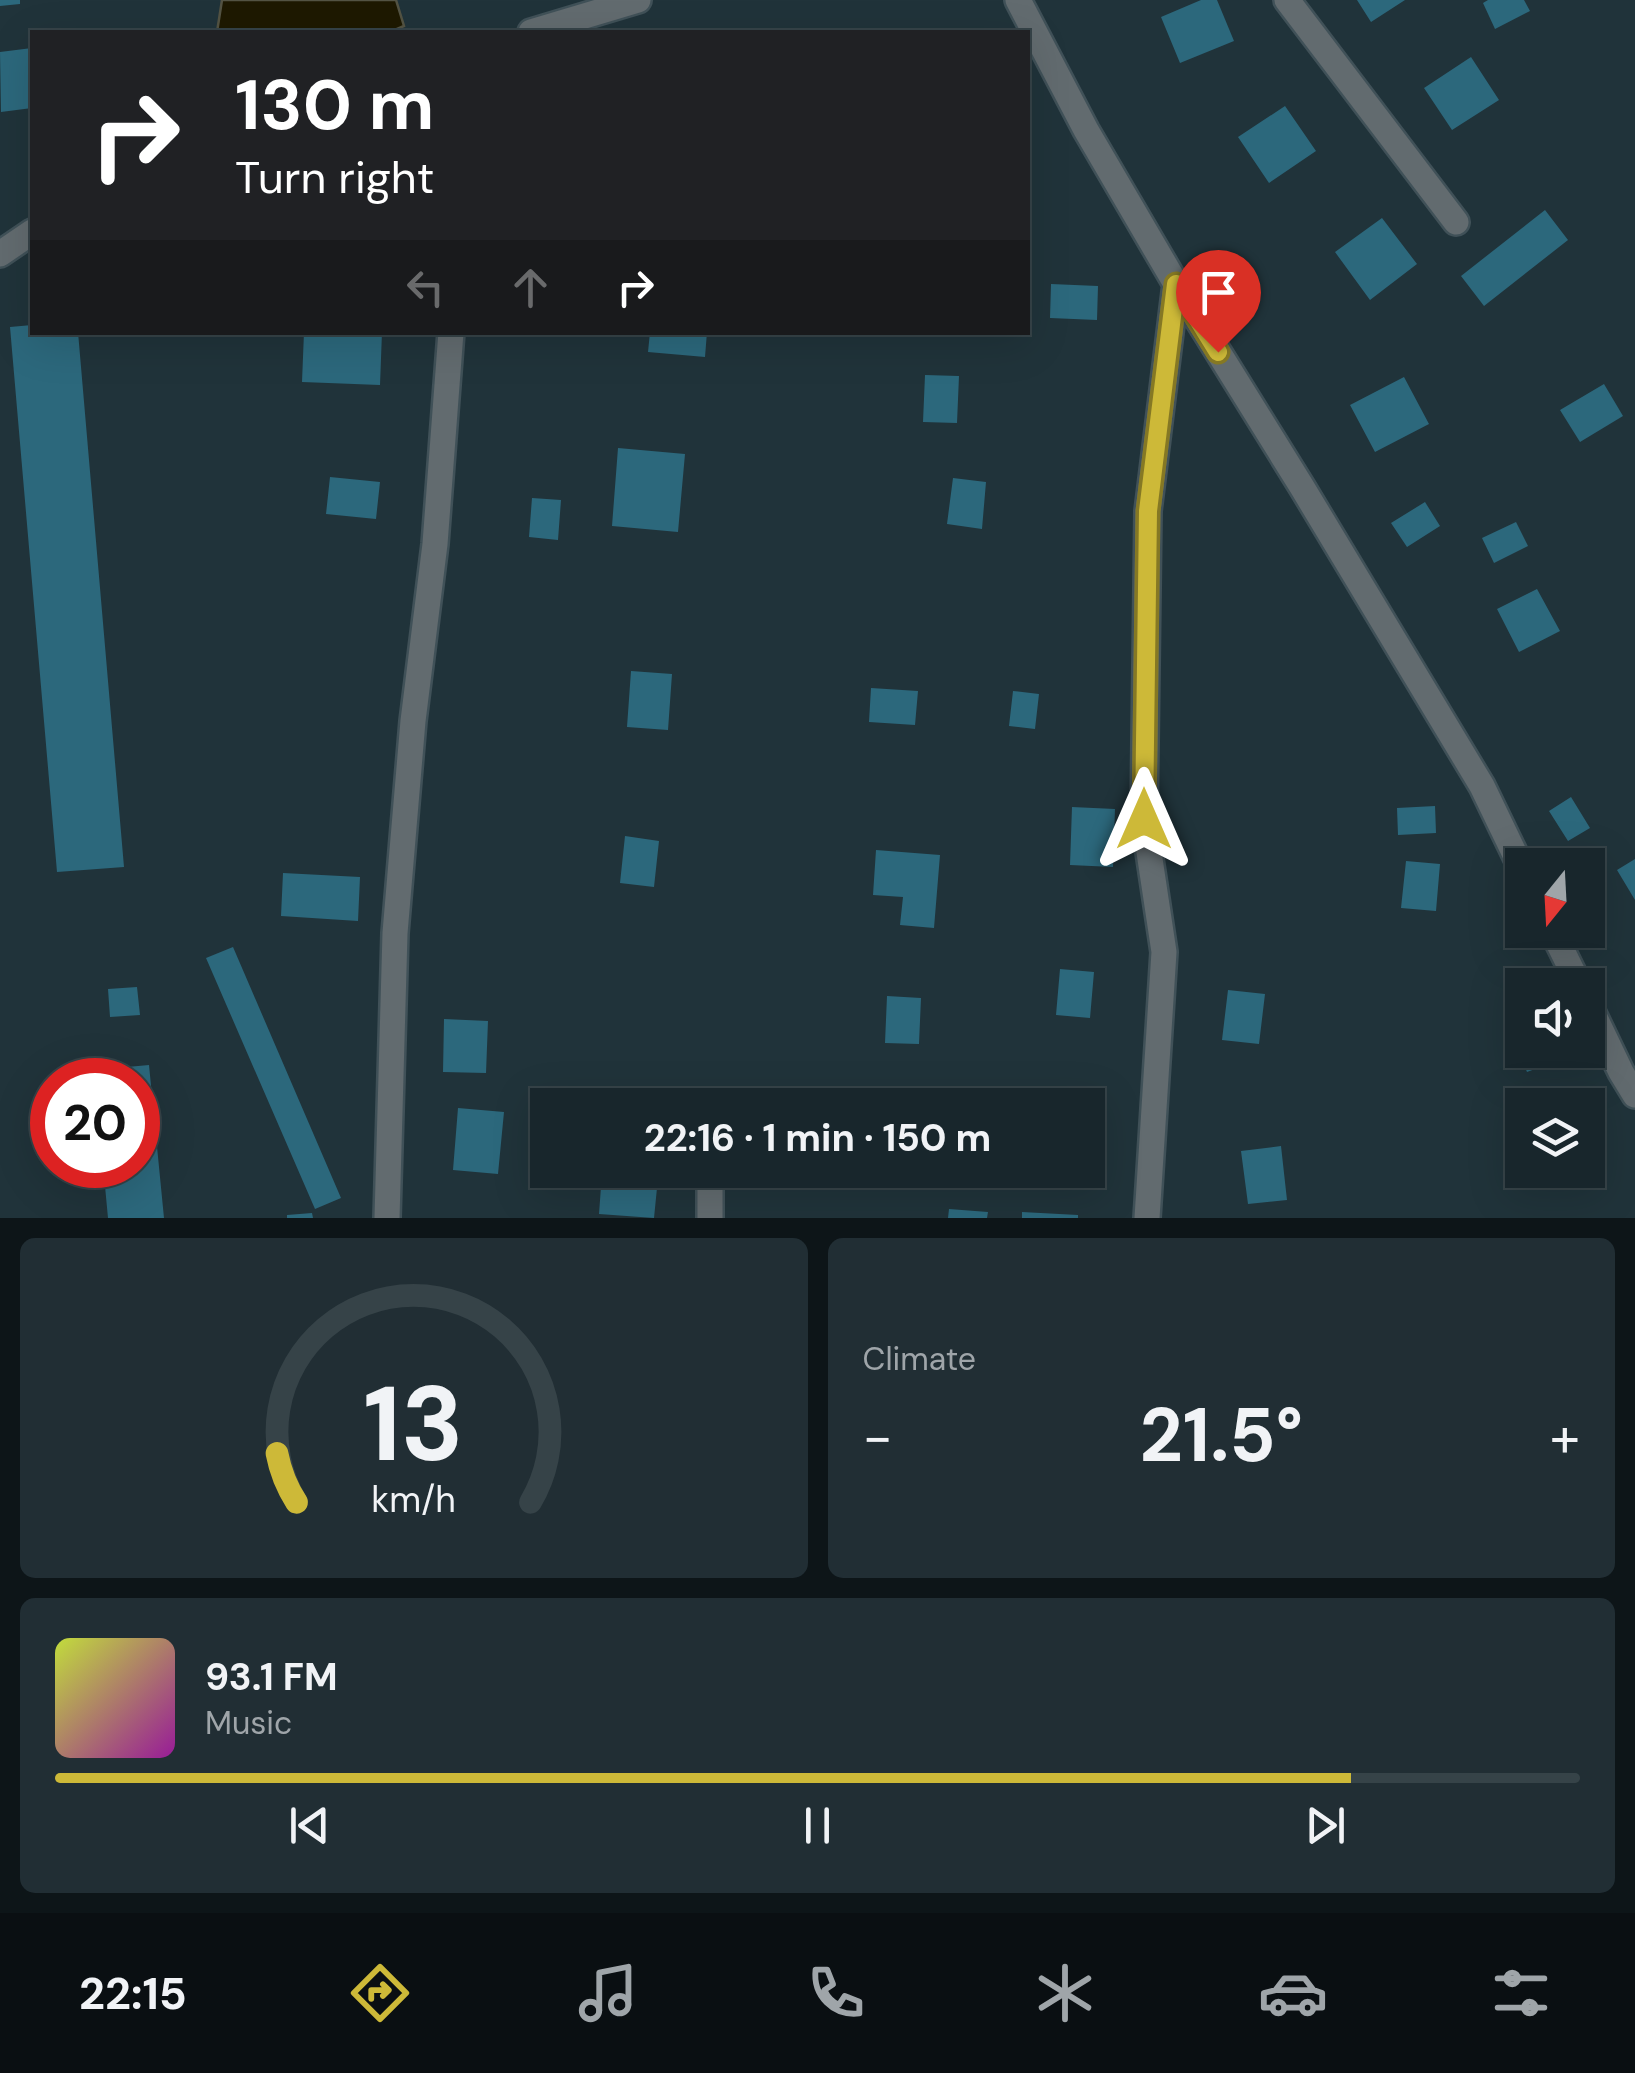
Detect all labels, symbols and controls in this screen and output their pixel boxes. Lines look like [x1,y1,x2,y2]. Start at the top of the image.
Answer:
text: 130 m [235,60,434,151]
icon: right [70,70,200,200]
text: Turn right [235,148,434,207]
pin [1176,250,1261,353]
icon: left [398,260,453,315]
icon: ahead [503,260,558,315]
icon: right [608,260,663,315]
icon: arrive [1191,265,1246,320]
position arrow [1092,767,1196,871]
north arrow [1505,848,1605,948]
map controls [1505,848,1605,1188]
button: sound [1505,968,1605,1068]
speed limit sign: 20 [30,1058,160,1188]
button: layers [1505,1088,1605,1188]
text: 22:16 · 1 min · 150 m [644,1113,991,1163]
text: Climate [863,1338,976,1380]
text: 13 [363,1357,464,1492]
text: 21.5° [1140,1387,1303,1484]
text: − [863,1401,893,1473]
text: + [1550,1401,1580,1473]
text: km/h [372,1477,456,1523]
text: 93.1 FM [205,1652,338,1702]
text: Music [205,1702,292,1744]
icon: previous [282,1798,337,1853]
icon: pause [790,1798,845,1853]
icon: next [1298,1798,1353,1853]
icon: directions [345,1958,415,2028]
icon: music [573,1958,643,2028]
icon: phone [801,1958,871,2028]
icon: climate [1030,1958,1100,2028]
icon: car [1258,1958,1328,2028]
icon: filters [1486,1958,1556,2028]
text: 22:15 [79,1964,187,2023]

